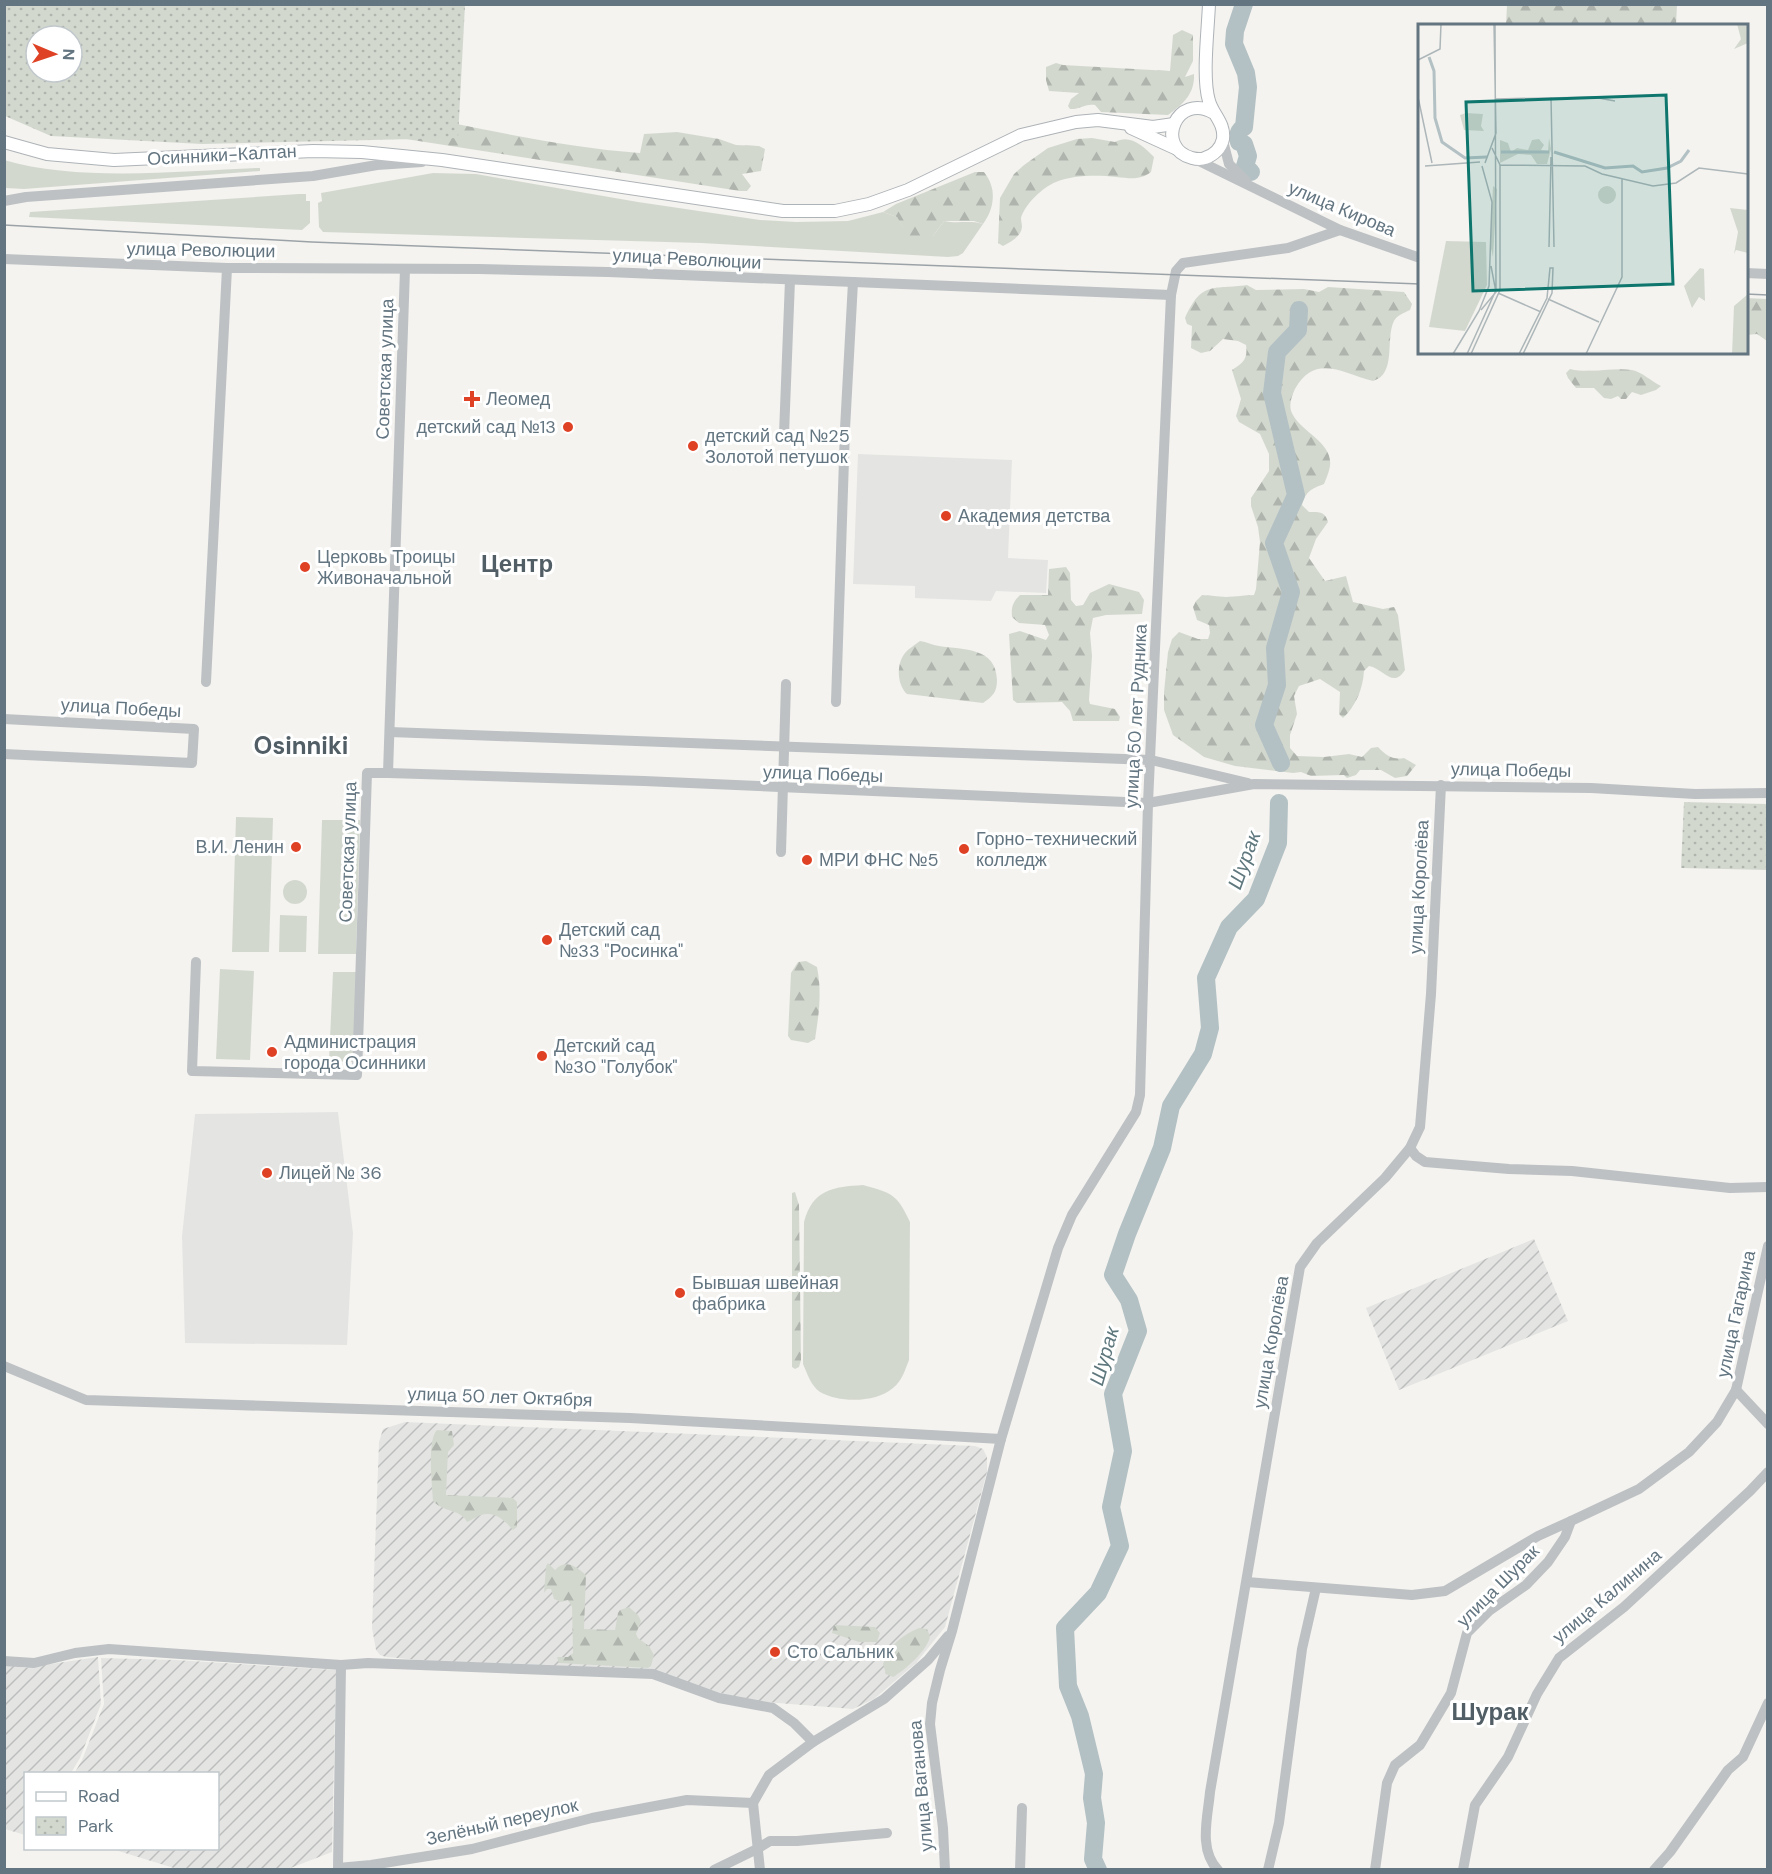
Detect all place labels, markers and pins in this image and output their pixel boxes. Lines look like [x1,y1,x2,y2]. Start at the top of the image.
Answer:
place label: Леомед [486,387,551,411]
marker: Леомед [463,390,481,408]
place label: детский сад №13 [416,415,556,439]
marker: детский сад №13 [561,420,575,434]
place label: детский сад №25 Золотой петушок [705,424,850,469]
marker: детский сад №25 Золотой петушок [686,439,700,453]
place label: Академия детства [958,504,1111,528]
marker: Академия детства [939,509,953,523]
place label: Церковь Троицы Живоначальной [317,545,455,590]
marker: Церковь Троицы Живоначальной [298,560,312,574]
place label: Горно-технический колледж [976,827,1137,872]
place label: В.И. Ленин [195,835,284,859]
marker: В.И. Ленин [289,840,303,854]
marker: Горно-технический колледж [957,842,971,856]
place label: МРИ ФНС №5 [819,848,939,872]
marker: МРИ ФНС №5 [800,853,814,867]
place label: Детский сад №33 "Росинка" [559,918,683,963]
marker: Детский сад №33 "Росинка" [540,933,554,947]
place label: Администрация города Осинники [284,1030,426,1075]
place label: Детский сад №30 "Голубок" [554,1034,678,1079]
marker: Администрация города Осинники [265,1045,279,1059]
marker: Детский сад №30 "Голубок" [535,1049,549,1063]
place label: Лицей № 36 [279,1161,382,1185]
marker: Лицей № 36 [260,1166,274,1180]
place label: Бывшая швейная фабрика [692,1271,839,1316]
marker: Бывшая швейная фабрика [673,1286,687,1300]
place label: Сто Сальник [787,1640,894,1664]
marker: Сто Сальник [768,1645,782,1659]

